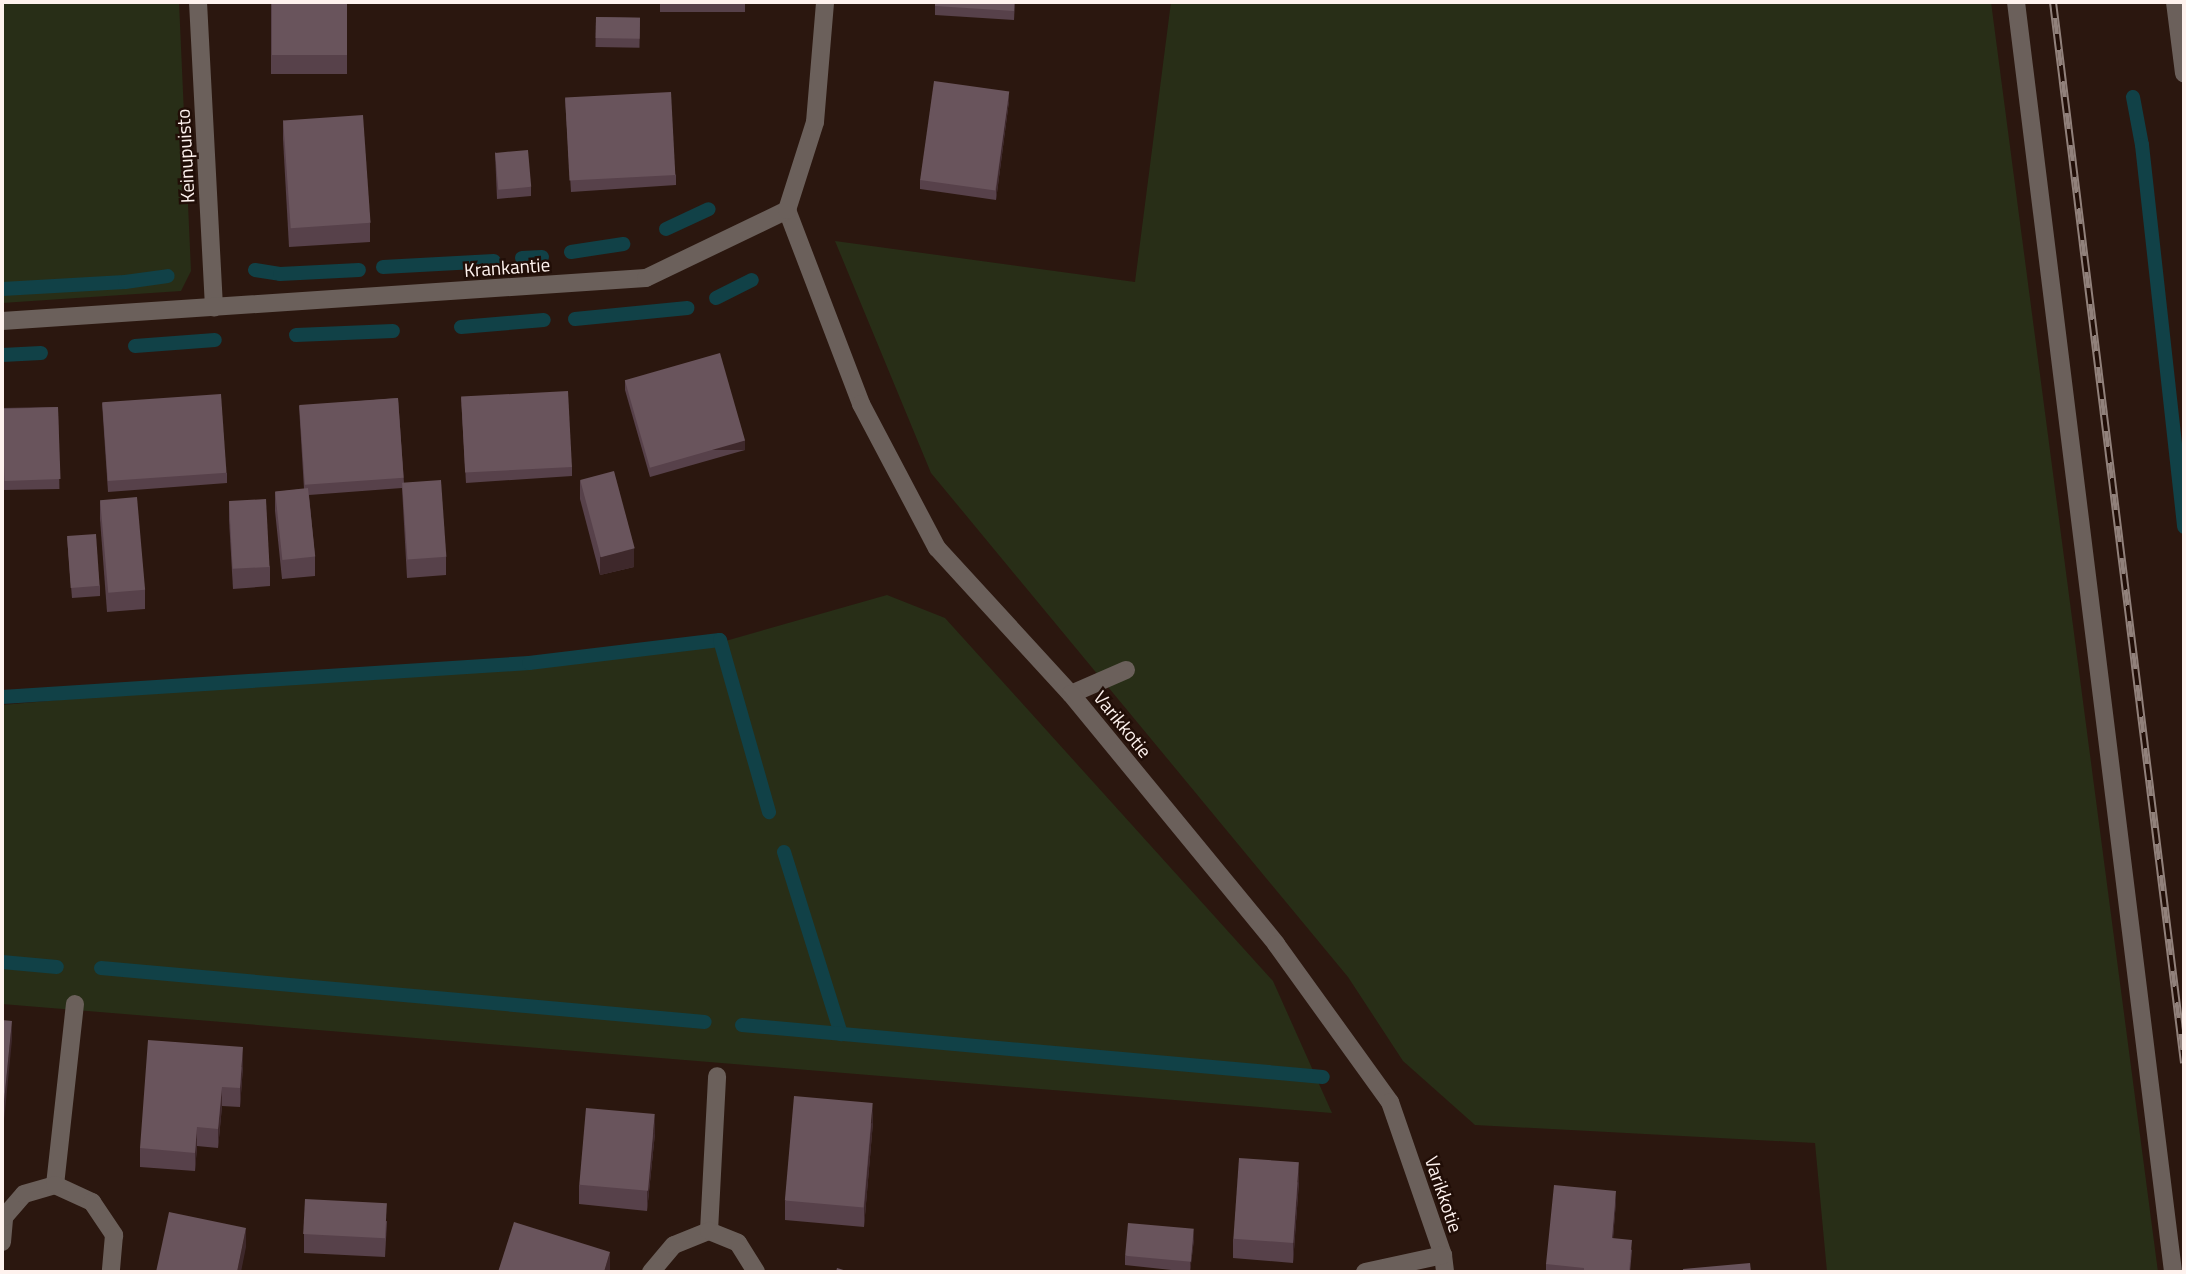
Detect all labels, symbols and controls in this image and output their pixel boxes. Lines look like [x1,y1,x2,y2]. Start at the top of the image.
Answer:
street label: Keinupuisto [171,108,199,204]
street label: Krankantie [463,253,551,281]
street label: Varikkotie [1089,686,1157,762]
street label: Varikkotie [1420,1153,1468,1235]

